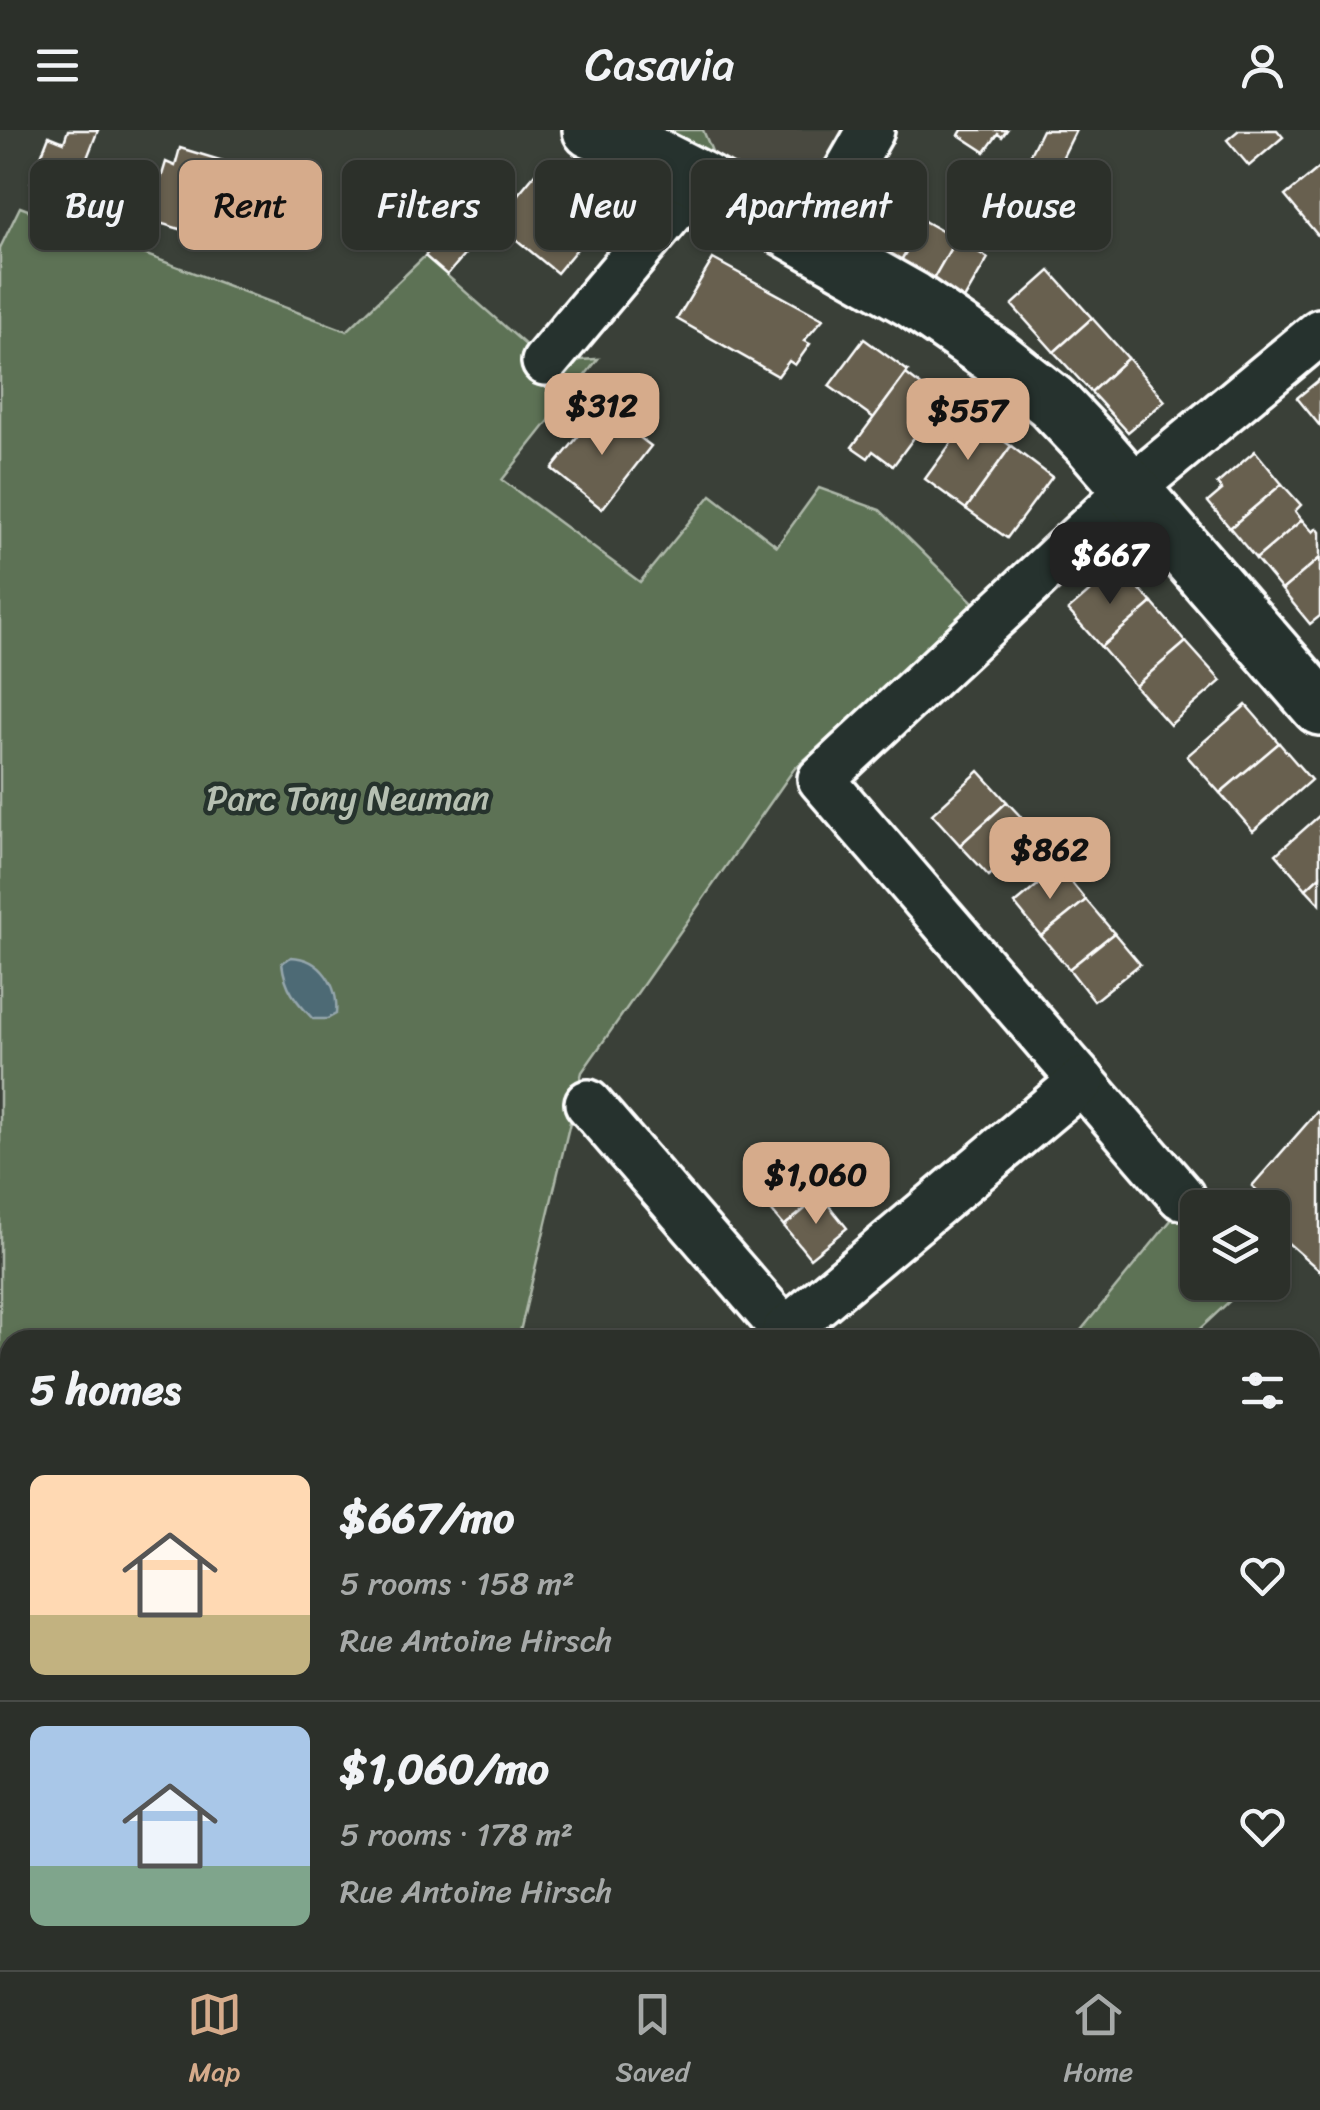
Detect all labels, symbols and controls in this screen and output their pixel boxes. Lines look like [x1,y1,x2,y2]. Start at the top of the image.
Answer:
text: Casavia [585,25,735,105]
icon: menu [30,38,85,93]
icon: person [1235,38,1290,93]
chip: Buy [30,160,159,250]
chip: Rent [179,160,322,250]
chip: Filters [342,160,515,250]
chip: New [535,160,671,250]
chip: Apartment [691,160,927,250]
chip: House [947,160,1111,250]
pin: $312 [543,373,661,458]
text: $312 [566,377,638,434]
pin: $557 [909,378,1027,463]
text: $557 [929,382,1007,439]
pin: $667 [1051,522,1169,607]
text: $667 [1072,526,1148,583]
park label: Parc Tony Neuman [207,767,489,829]
pin: $862 [991,817,1109,902]
text: $862 [1011,821,1089,878]
pin: $1,060 [735,1142,897,1227]
text: $1,060 [765,1146,867,1203]
map controls [1180,1190,1290,1300]
button: layers [1180,1190,1290,1300]
text: 5 homes [30,1353,181,1427]
icon: filters [1235,1363,1290,1418]
text: $667/mo [340,1481,514,1555]
icon: home [110,1515,230,1635]
icon: heart [1235,1548,1290,1603]
text: 5 rooms · 158 m² [340,1555,574,1612]
text: Rue Antoine Hirsch [340,1612,612,1669]
text: $1,060/mo [340,1732,549,1806]
icon: home [110,1766,230,1886]
icon: heart [1235,1799,1290,1854]
text: 5 rooms · 178 m² [340,1806,573,1863]
text: Rue Antoine Hirsch [340,1863,612,1920]
tab: Map [187,1987,242,2096]
tab: Saved [616,1987,689,2096]
tab: Home [1063,1987,1133,2096]

